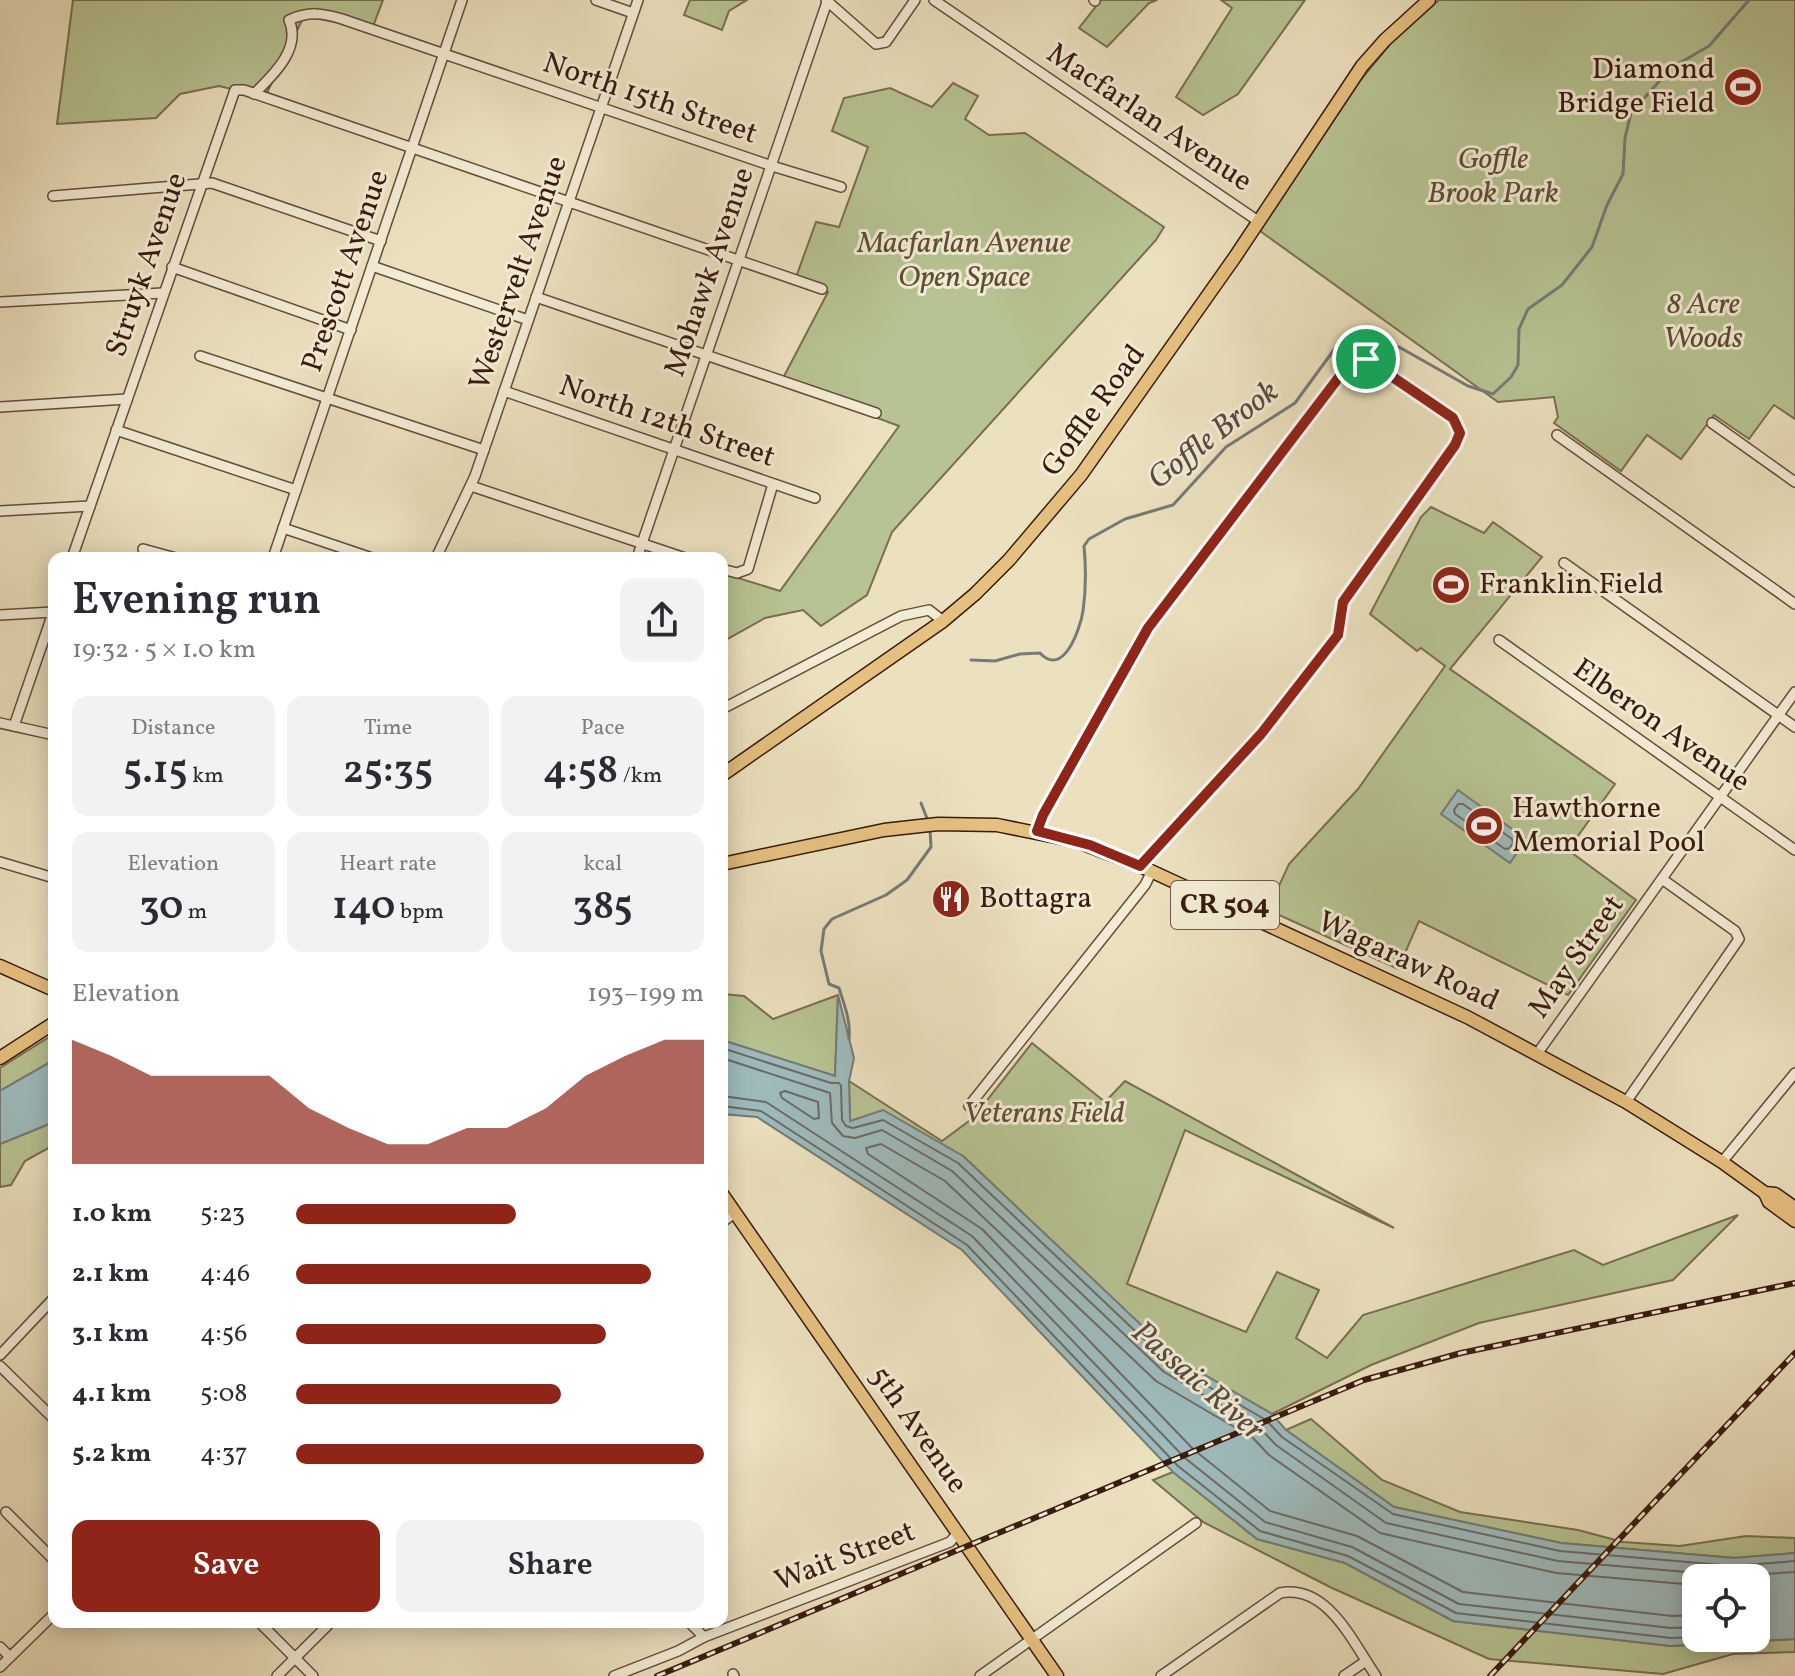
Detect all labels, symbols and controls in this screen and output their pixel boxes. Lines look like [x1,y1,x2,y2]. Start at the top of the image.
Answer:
street label: Macfarlan Avenue [1038,33,1260,203]
street label: North 15th Street [537,43,763,155]
place label: Diamond Bridge Field [1557,49,1715,125]
sports icon: Diamond Bridge Field [1722,66,1764,108]
park label: Goffle Brook Park [1427,139,1559,215]
street label: Westervelt Avenue [459,150,579,396]
street label: Mohawk Avenue [655,162,765,382]
street label: Prescott Avenue [292,164,400,378]
street label: Struyk Avenue [96,167,198,363]
park label: Macfarlan Avenue Open Space [856,223,1071,299]
park label: 8 Acre Woods [1663,284,1743,360]
pin [1332,325,1400,393]
street label: Goffle Road [1032,336,1156,486]
icon: arrive [1344,337,1388,381]
street label: North 12th Street [553,365,781,479]
water label: Goffle Brook [1139,371,1289,501]
sports icon: Franklin Field [1430,564,1472,606]
place label: Franklin Field [1479,564,1664,606]
text: Evening run [72,571,321,632]
button: share [620,578,704,662]
text: 19:32 · 5 × 1.0 km [72,632,256,668]
street label: Elberon Avenue [1564,649,1758,803]
text: Distance [131,713,215,744]
text: Time [364,713,412,744]
text: Pace [581,713,625,744]
text: 5.15 [123,744,188,800]
text: 25:35 [343,744,433,800]
text: 4:58 [543,744,618,800]
text: km [188,761,224,792]
text: /km [618,761,662,792]
place label: Hawthorne Memorial Pool [1512,788,1705,864]
sports icon: Hawthorne Memorial Pool [1463,805,1505,847]
text: Elevation [128,849,219,880]
text: Heart rate [339,849,437,880]
text: kcal [583,849,622,880]
restaurant icon: Bottagra [930,878,972,920]
place label: Bottagra [979,878,1092,920]
text: 30 [139,880,183,936]
text: 140 [332,880,396,936]
text: 385 [573,880,633,936]
road number: CR 504 [1171,881,1279,929]
street label: May Street [1519,887,1635,1027]
text: m [183,897,207,928]
text: bpm [396,897,444,928]
street label: Wagaraw Road [1310,902,1506,1022]
text: Elevation [72,976,180,1012]
text: 193–199 m [587,976,704,1012]
park label: Veterans Field [963,1093,1125,1135]
text: 1.0 km [72,1196,152,1232]
text: 5:23 [200,1196,245,1232]
text: 2.1 km [72,1256,149,1292]
text: 4:46 [200,1256,250,1292]
water label: Passaic River [1121,1312,1274,1453]
text: 3.1 km [72,1316,149,1352]
text: 4:56 [200,1316,247,1352]
street label: 5th Avenue [859,1358,977,1502]
text: 4.1 km [72,1376,152,1412]
text: 5:08 [200,1376,247,1412]
text: 5.2 km [72,1436,152,1472]
text: 4:37 [200,1436,248,1472]
street label: Wait Street [769,1511,921,1603]
button: Save [72,1520,380,1612]
button: Share [396,1520,704,1612]
map controls [1682,1564,1770,1652]
button: locate [1682,1564,1770,1652]

